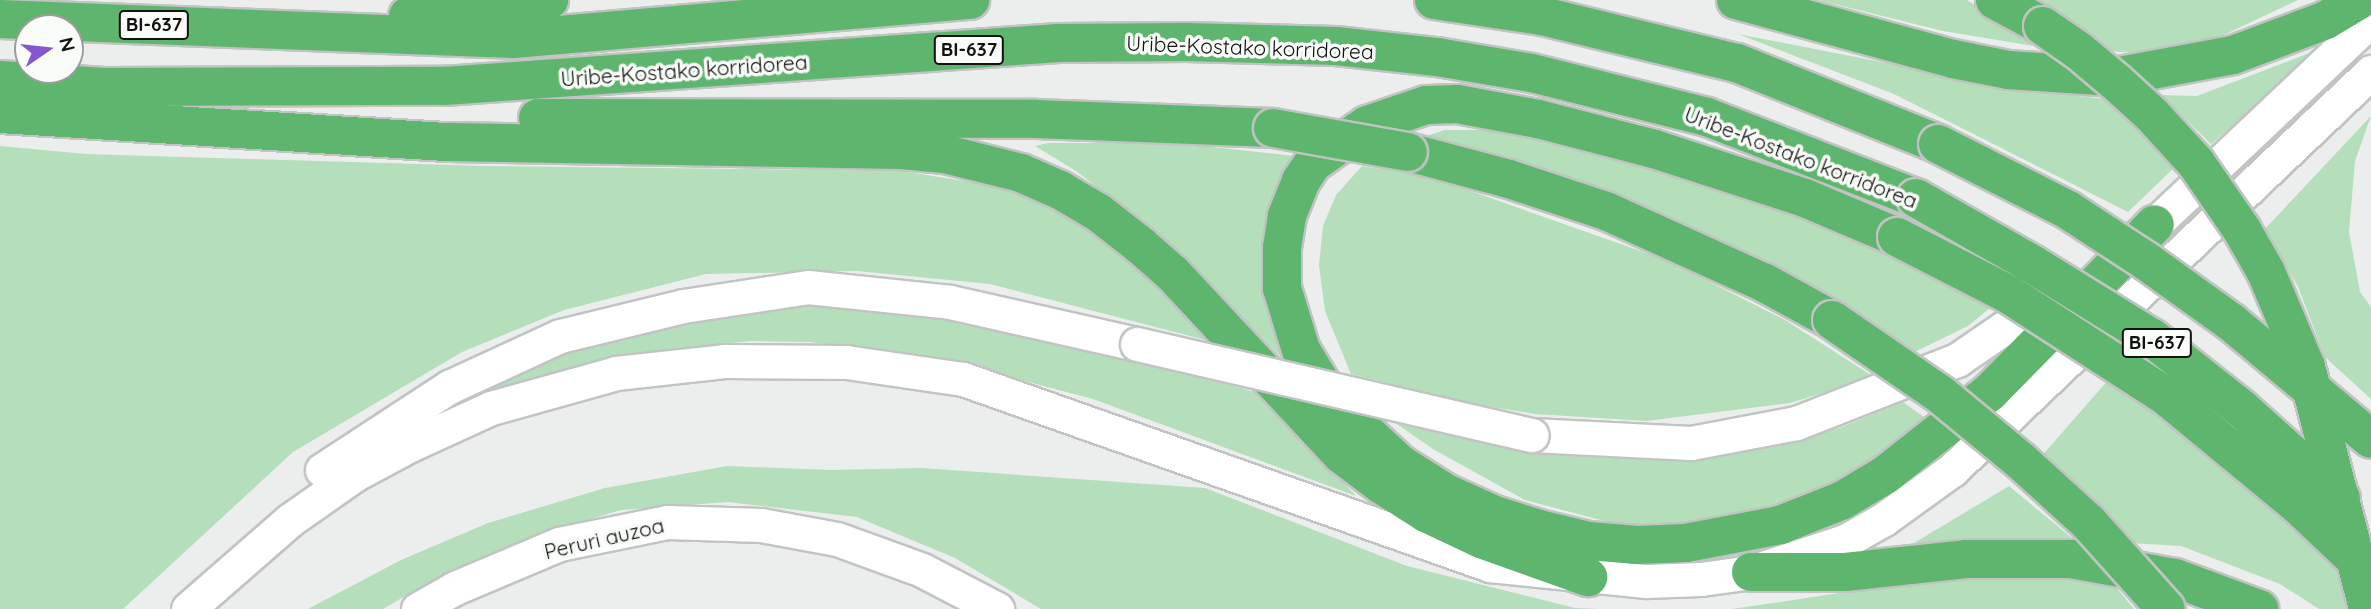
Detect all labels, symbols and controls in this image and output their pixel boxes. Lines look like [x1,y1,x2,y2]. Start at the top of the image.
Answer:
road number: BI-637 [117,10,191,41]
north arrow [14,14,84,84]
street label: Uribe-Kostako korridorea [1126,30,1374,64]
road number: BI-637 [932,34,1006,66]
text: N [54,35,81,54]
street label: Uribe-Kostako korridorea [560,49,808,91]
street label: Uribe-Kostako korridorea [1681,101,1921,213]
road number: BI-637 [2120,328,2194,358]
street label: Peruri auzoa [542,512,666,564]

